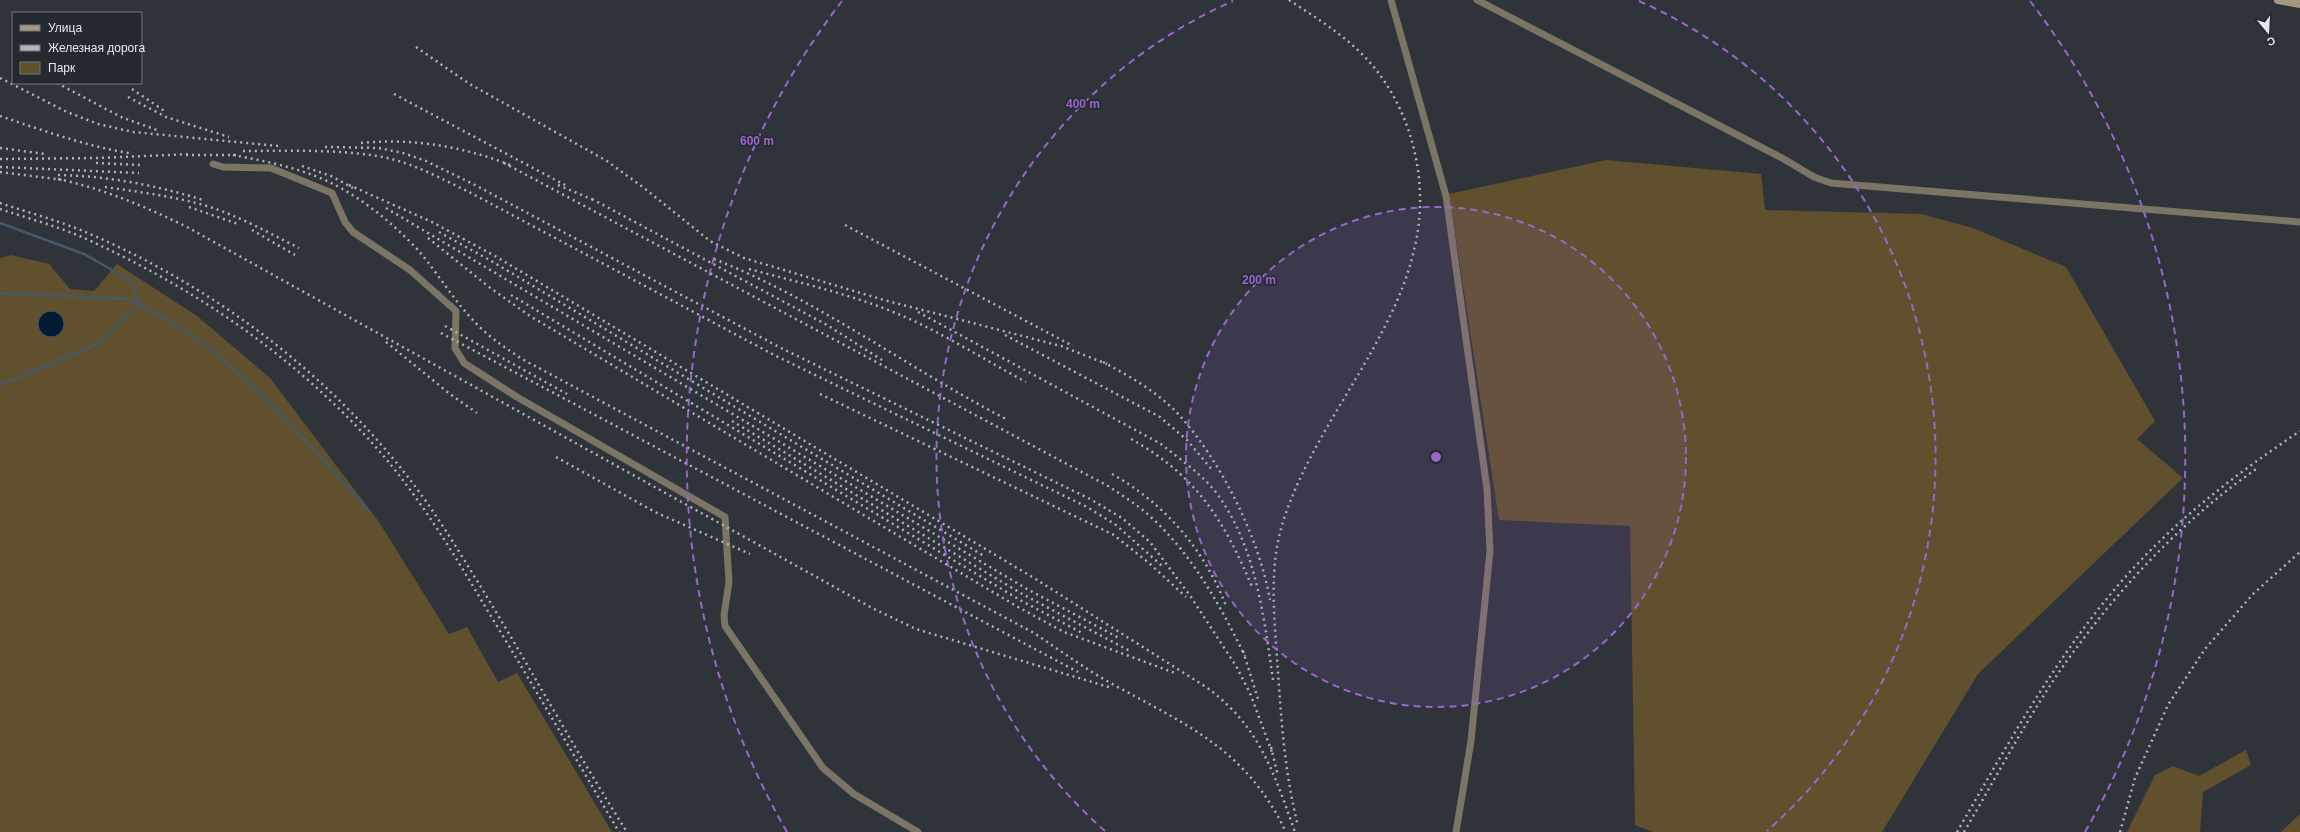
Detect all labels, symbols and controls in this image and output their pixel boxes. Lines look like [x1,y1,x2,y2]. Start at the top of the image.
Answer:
legend [12,12,142,84]
north arrow [2248,12,2288,52]
text: Улица [48,21,82,35]
text: С [2265,35,2277,48]
text: Железная дорога [48,41,145,55]
text: Парк [48,61,76,75]
text: 400 m [1066,97,1100,111]
text: 600 m [740,134,774,148]
text: 200 m [1242,273,1276,287]
centre of rings [1429,450,1443,464]

